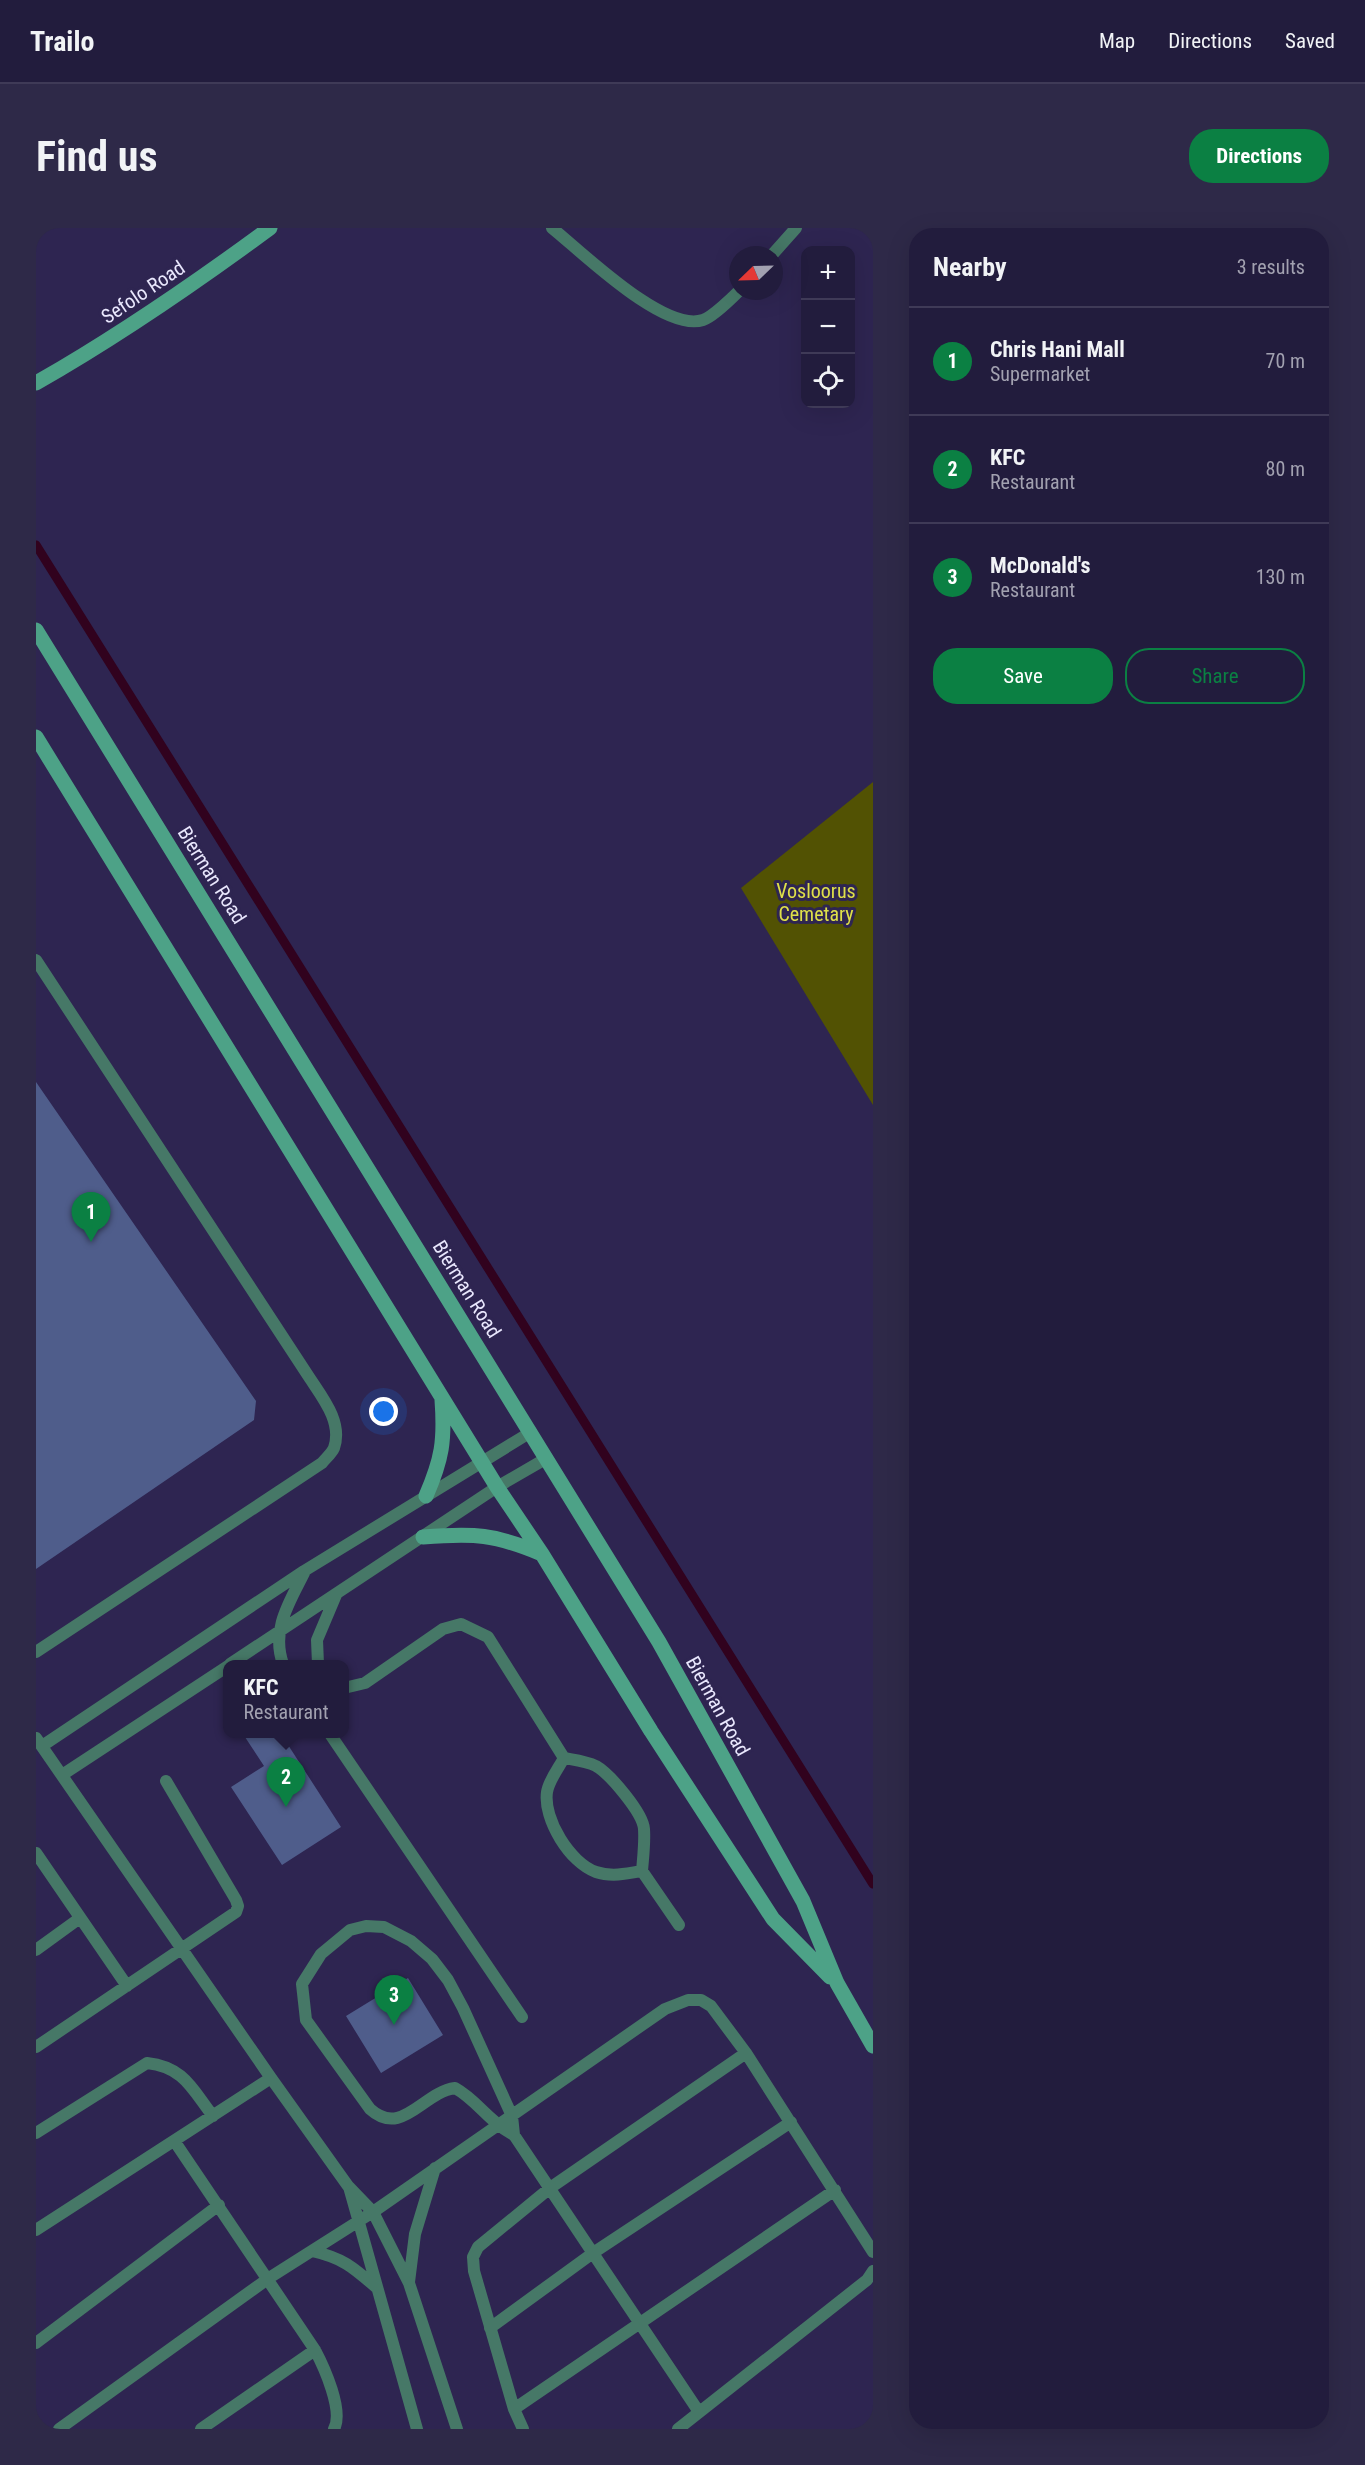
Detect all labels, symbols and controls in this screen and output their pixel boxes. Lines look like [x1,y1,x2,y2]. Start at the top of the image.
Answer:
text: Trailo [30,25,94,58]
text: Map [1099,29,1135,53]
text: Directions [1168,29,1252,53]
text: Saved [1285,29,1335,53]
button: Directions [1189,129,1329,183]
text: Find us [36,132,157,181]
north arrow [729,246,783,300]
map controls [801,246,855,408]
button: + [801,246,855,300]
text: Nearby [933,252,1007,282]
street label: Sefolo Road [97,255,189,329]
text: 3 results [1237,255,1305,279]
button: − [801,300,855,354]
text: Chris Hani Mall [990,337,1125,362]
text: 1 [947,349,958,373]
text: 70 m [1266,349,1305,373]
button: locate [801,354,855,408]
text: Supermarket [990,362,1090,386]
text: KFC [990,445,1025,470]
text: 2 [947,457,958,481]
text: 80 m [1266,457,1305,481]
text: Restaurant [990,470,1075,494]
text: McDonald's [990,553,1090,578]
text: 3 [947,565,958,589]
text: 130 m [1256,565,1305,589]
text: Restaurant [990,578,1075,602]
button: Save [933,648,1113,704]
button: Share [1125,648,1305,704]
street label: Bierman Road [173,822,251,928]
park label: Vosloorus Cemetary [776,879,856,926]
pin: 1 [72,1192,110,1242]
street label: Bierman Road [428,1236,506,1342]
your location [369,1397,398,1426]
street label: Bierman Road [681,1652,755,1760]
popup [223,1660,349,1738]
text: KFC [243,1675,279,1700]
text: Restaurant [243,1700,329,1724]
pin: 2 [266,1758,306,1807]
pin: 3 [374,1976,414,2025]

